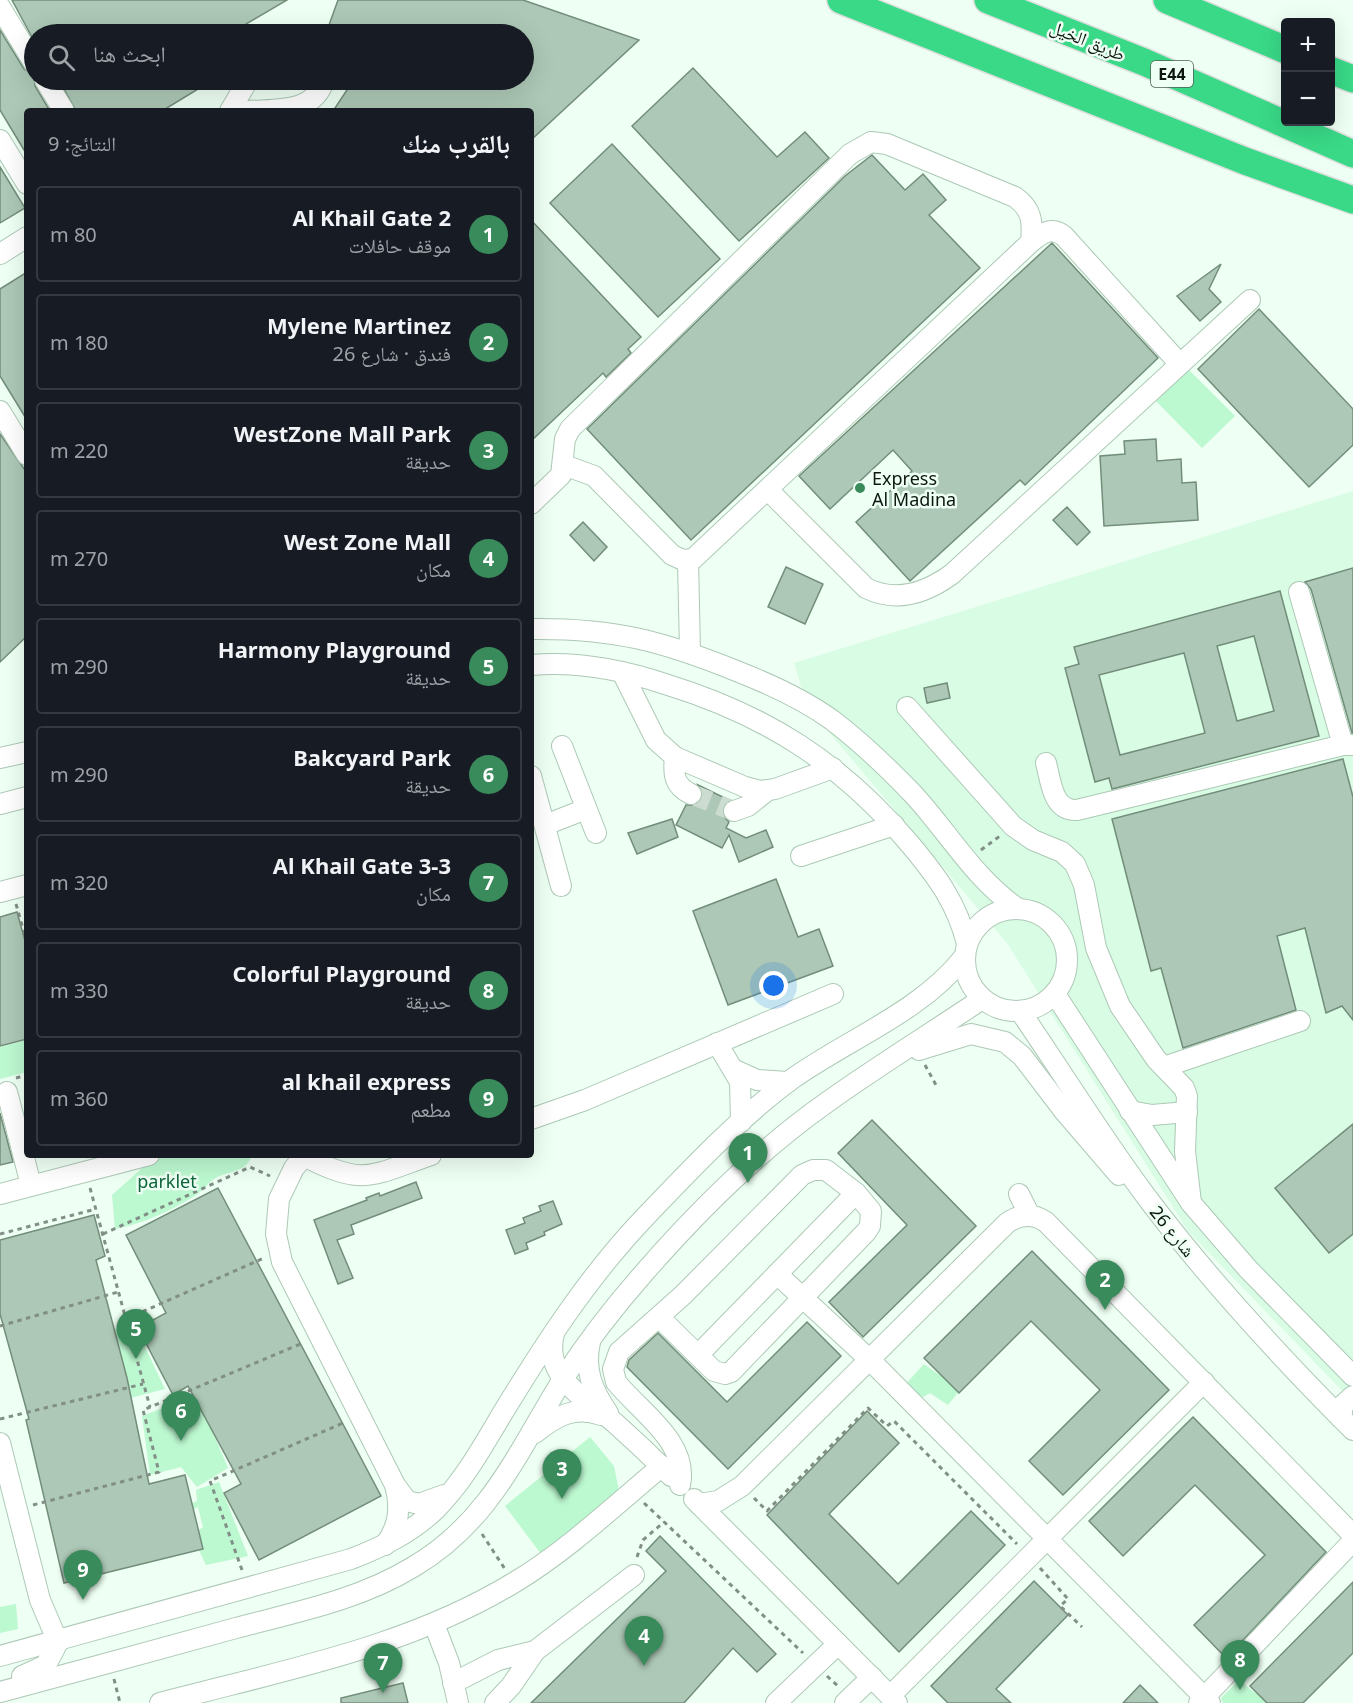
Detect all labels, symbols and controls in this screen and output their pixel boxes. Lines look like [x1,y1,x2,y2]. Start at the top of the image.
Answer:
street label: طريق الخيل [1047,14,1129,66]
map controls [1281,18,1335,126]
button: + [1281,18,1335,72]
search box [24,24,534,90]
text: ابحث هنا [93,38,166,68]
icon: search [45,41,78,74]
road number: E44 [1151,61,1193,87]
button: − [1281,72,1335,126]
text: بالقرب منك [402,125,510,161]
text: النتائج: 9 [48,130,116,157]
text: Al Khail Gate 2 [292,202,451,232]
text: 80 m [50,221,97,248]
text: 1 [483,221,494,248]
text: موقف حافلات [349,232,451,259]
text: Mylene Martinez [267,310,451,340]
text: 180 m [50,329,108,356]
text: 2 [483,329,494,356]
text: فندق · شارع 26 [332,340,451,367]
text: WestZone Mall Park [234,418,451,448]
text: 220 m [50,437,108,464]
text: 3 [483,437,494,464]
text: حديقة [405,448,451,475]
place label: Express Al Madina [872,466,956,511]
marker: Express Al Madina [853,481,867,495]
text: West Zone Mall [284,526,451,556]
text: 270 m [50,545,108,572]
text: 4 [483,545,494,572]
text: مكان [416,556,451,583]
text: Harmony Playground [218,634,451,664]
text: 290 m [50,653,108,680]
text: 5 [483,653,494,680]
text: حديقة [405,664,451,691]
text: Bakcyard Park [293,742,451,772]
text: 290 m [50,761,108,788]
text: 6 [483,761,494,788]
text: حديقة [405,772,451,799]
text: Al Khail Gate 3-3 [273,850,451,880]
text: 320 m [50,869,108,896]
text: 7 [483,869,494,896]
text: مكان [416,880,451,907]
text: Colorful Playground [232,958,451,988]
your location [759,971,788,1000]
text: 330 m [50,977,108,1004]
text: 8 [483,977,494,1004]
text: حديقة [405,988,451,1015]
text: al khail express [282,1066,451,1096]
text: 360 m [50,1085,108,1112]
text: 9 [483,1085,494,1112]
text: مطعم [410,1096,451,1123]
pin: 1 [728,1134,768,1183]
park label: parklet [137,1169,197,1193]
street label: شارع 26 [1145,1200,1201,1262]
pin: 2 [1086,1260,1124,1310]
pin: 5 [116,1310,156,1359]
pin: 6 [162,1392,201,1441]
pin: 3 [542,1450,582,1499]
pin: 9 [64,1550,103,1600]
pin: 4 [624,1616,664,1666]
pin: 8 [1220,1640,1260,1690]
pin: 7 [364,1644,403,1693]

